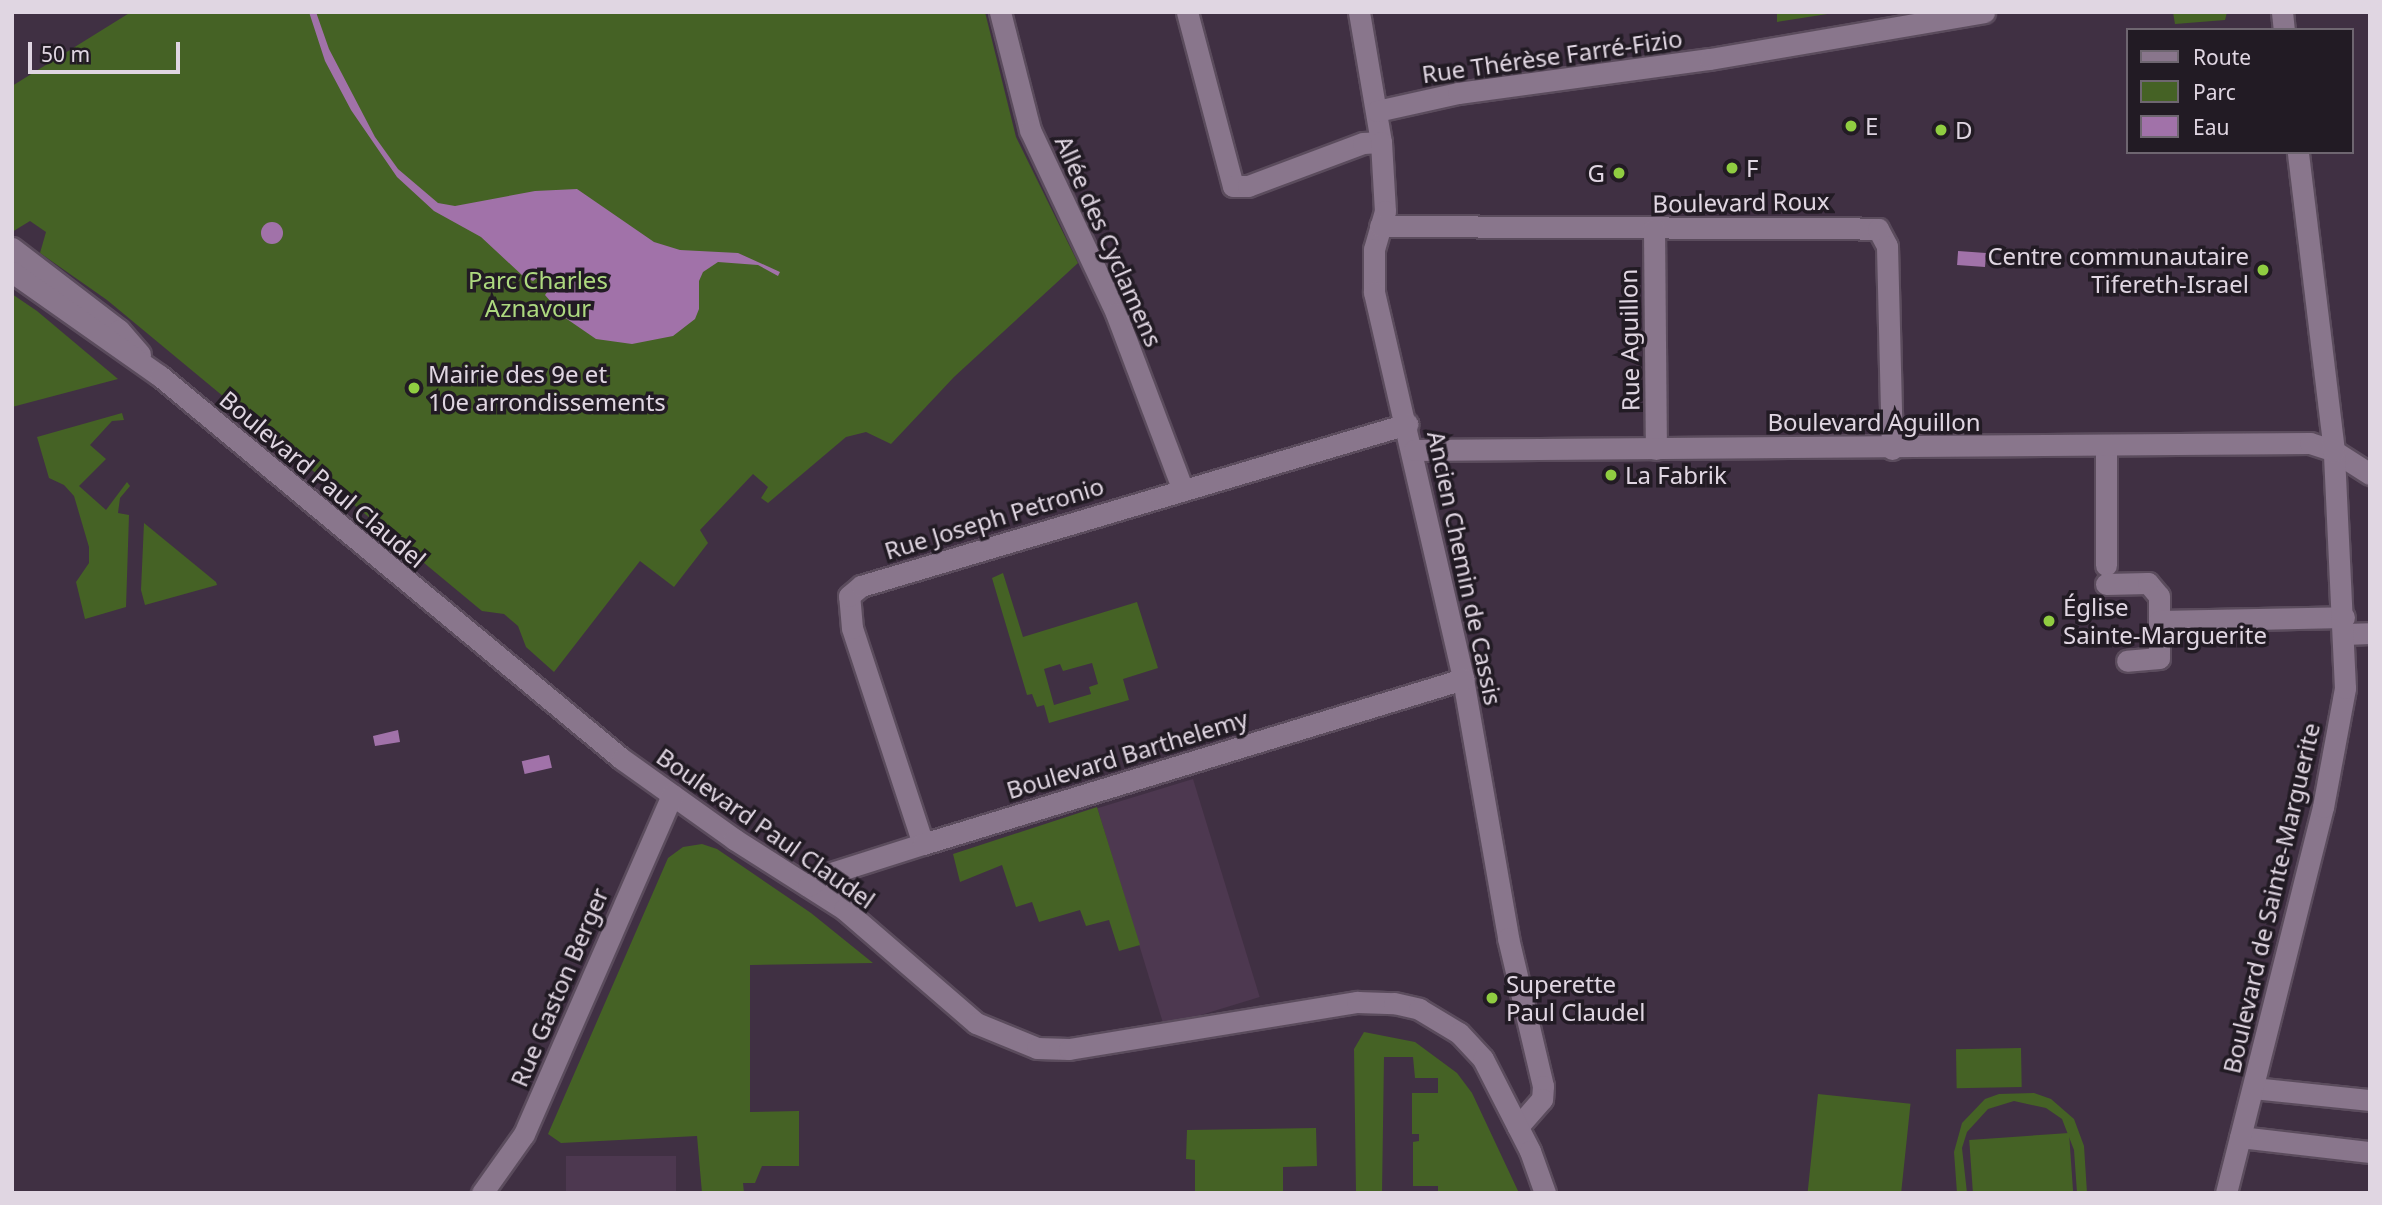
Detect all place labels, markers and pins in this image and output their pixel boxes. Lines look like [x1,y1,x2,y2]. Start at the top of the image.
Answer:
place label: E [1865,112,1878,140]
place label: D [1955,116,1973,144]
marker: E [1843,118,1859,134]
marker: D [1933,122,1949,138]
place label: F [1746,154,1758,182]
place label: G [1588,159,1605,187]
marker: F [1724,160,1740,176]
marker: G [1611,165,1627,181]
place label: Centre communautaire Tifereth-Israel [1987,242,2249,298]
marker: Centre communautaire Tifereth-Israel [2255,262,2271,278]
place label: Mairie des 9e et 10e arrondissements [428,360,666,416]
marker: Mairie des 9e et 10e arrondissements [406,380,422,396]
place label: La Fabrik [1625,461,1727,489]
marker: La Fabrik [1603,467,1619,483]
place label: Église Sainte-Marguerite [2063,593,2267,649]
marker: Église Sainte-Marguerite [2041,613,2057,629]
place label: Superette Paul Claudel [1506,970,1645,1026]
marker: Superette Paul Claudel [1484,990,1500,1006]

